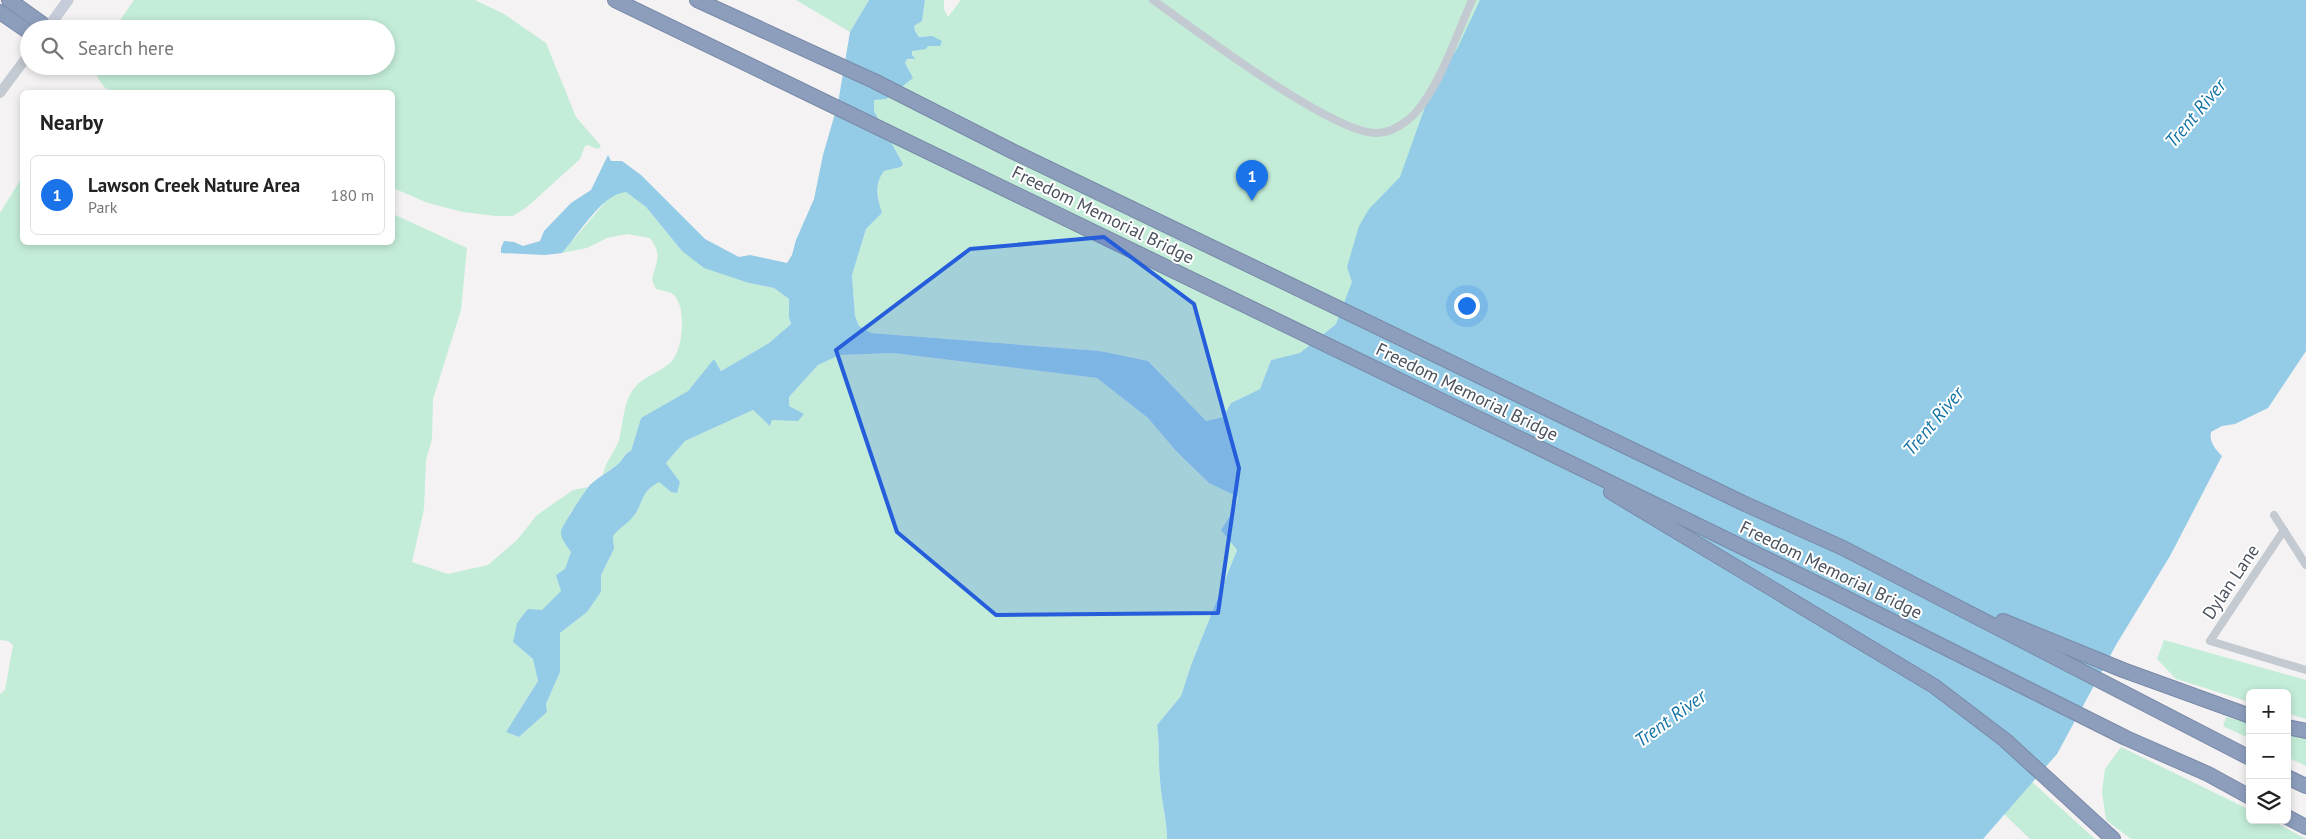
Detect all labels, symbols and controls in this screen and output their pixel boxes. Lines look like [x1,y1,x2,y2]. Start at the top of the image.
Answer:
search box [20,20,395,75]
icon: search [38,34,66,62]
text: Search here [78,36,174,60]
water label: Trent River [2159,72,2232,152]
text: Nearby [40,109,103,136]
street label: Freedom Memorial Bridge [1008,160,1198,269]
pin: 1 [1236,160,1268,201]
text: Lawson Creek Nature Area [88,173,300,197]
text: 1 [52,185,62,205]
text: 180 m [331,185,374,205]
text: Park [88,197,117,217]
your location [1454,293,1480,319]
street label: Freedom Memorial Bridge [1372,337,1562,446]
water label: Trent River [1897,380,1970,460]
street label: Freedom Memorial Bridge [1736,515,1926,624]
street label: Dylan Lane [2197,540,2264,624]
water label: Trent River [1630,683,1712,752]
map controls [2246,689,2291,824]
button: + [2246,689,2291,734]
button: − [2246,734,2291,779]
button: layers [2246,779,2291,824]

